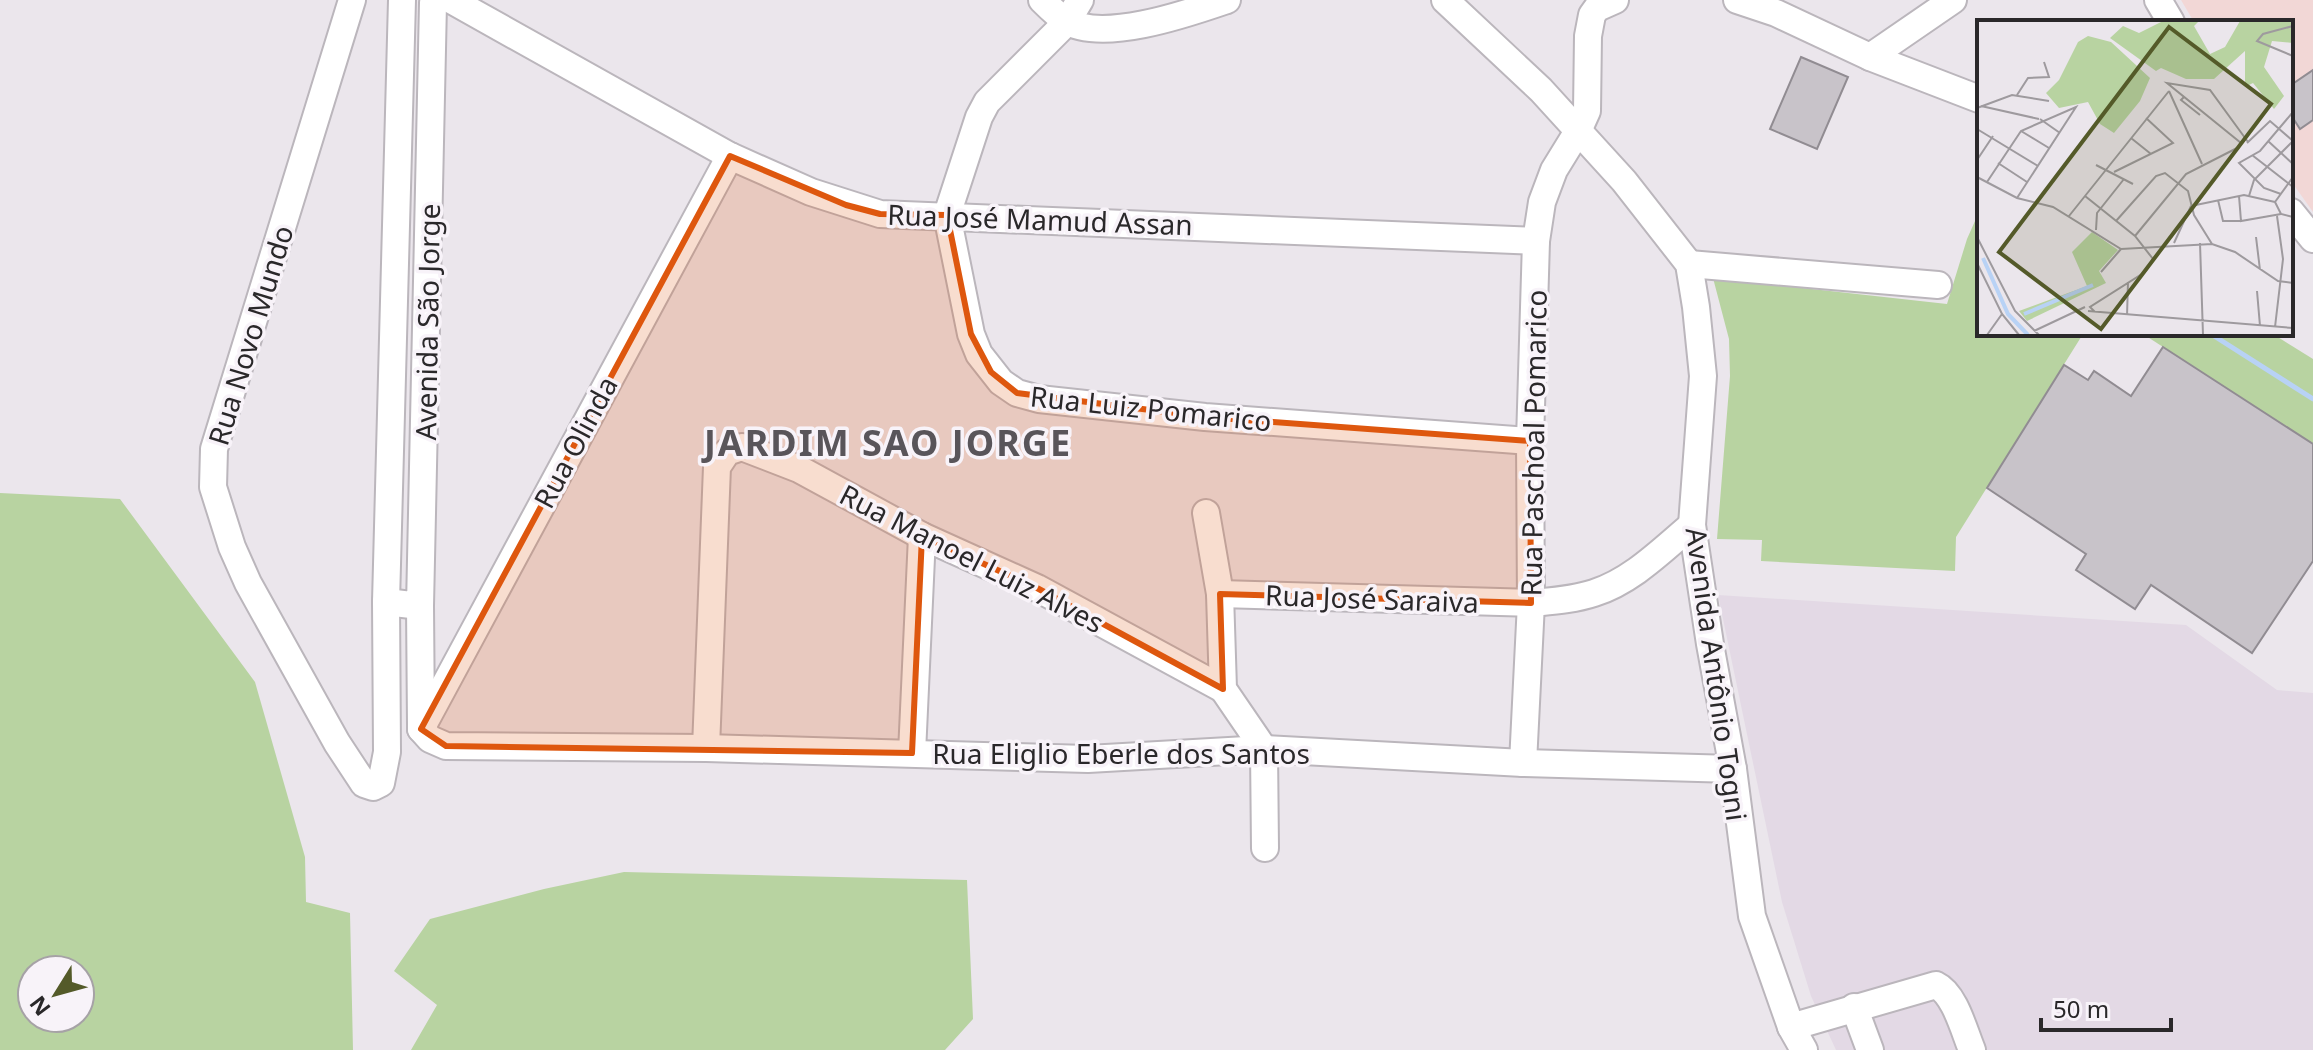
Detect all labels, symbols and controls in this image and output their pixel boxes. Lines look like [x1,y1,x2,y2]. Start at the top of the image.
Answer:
inset map [1977,20,2293,336]
street label: Rua José Mamud Assan [887,195,1193,243]
street label: Avenida São Jorge [406,203,448,441]
street label: Rua Novo Mundo [199,220,301,450]
street label: Rua Paschoal Pomarico [1511,289,1555,597]
street label: Rua Olinda [524,369,626,515]
street label: Rua Luiz Pomarico [1029,376,1273,440]
district label: JARDIM SAO JORGE [701,418,1072,467]
street label: Rua Manoel Luiz Alves [833,475,1111,641]
street label: Avenida Antônio Togni [1678,525,1756,823]
street label: Rua José Saraiva [1265,575,1479,621]
street label: Rua Eliglio Eberle dos Santos [932,734,1310,772]
north arrow [16,954,96,1034]
scale bar [2041,982,2171,1032]
text: N [22,990,57,1023]
text: 50 m [2053,992,2109,1025]

